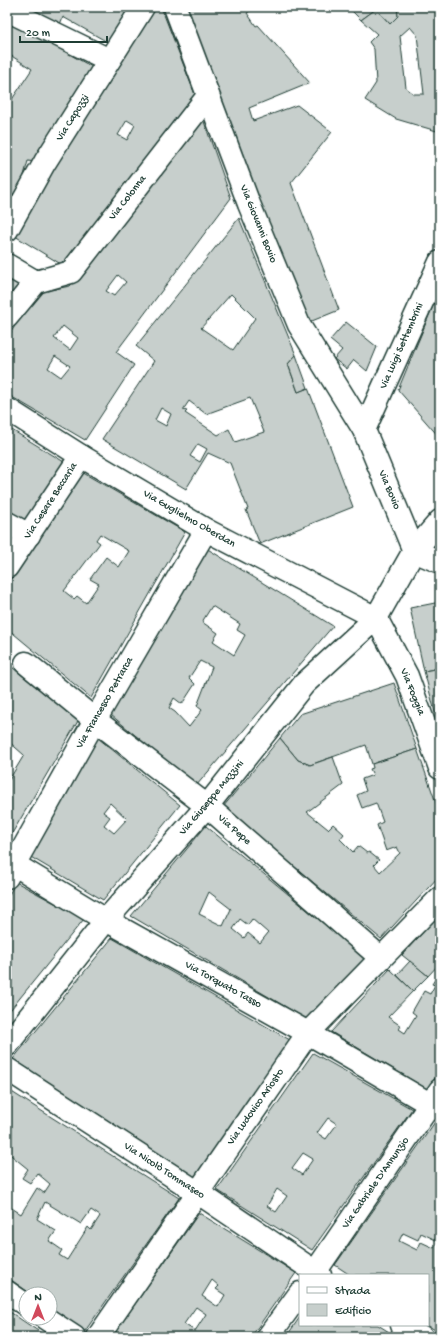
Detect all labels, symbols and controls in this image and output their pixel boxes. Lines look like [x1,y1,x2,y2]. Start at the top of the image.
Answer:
scale bar [20,18,107,44]
text: 20 m [26,27,51,41]
street label: Via Capozzi [53,93,92,144]
street label: Via Colonna [106,172,150,224]
street label: Via Giovanni Bovio [237,182,279,265]
street label: Via Luigi Settembrini [377,301,426,392]
street label: Via Cesare Beccaria [21,460,81,542]
street label: Via Bovio [375,468,403,512]
street label: Via Guglielmo Oberdan [140,487,238,551]
street label: Via Francesco Petrarca [73,654,137,752]
street label: Via Foggia [397,666,427,718]
street label: Via Giuseppe Mazzini [177,758,247,839]
street label: Via Pepe [214,812,253,848]
street label: Via Torquato Tasso [182,958,264,1011]
street label: Via Ludovico Ariosto [225,1066,287,1148]
street label: Via Gabriele D'Annunzio [339,1135,412,1232]
street label: Via Nicolò Tommaseo [120,1140,207,1202]
legend [299,1274,429,1326]
text: Strada [335,1285,370,1299]
north arrow [18,1286,58,1326]
text: N [34,1292,42,1304]
text: Edificio [335,1305,371,1319]

